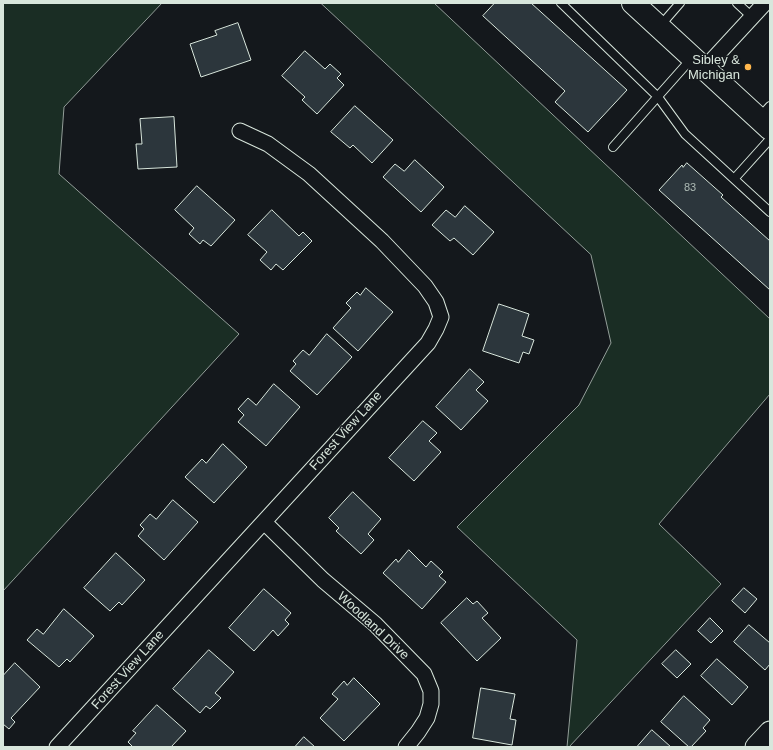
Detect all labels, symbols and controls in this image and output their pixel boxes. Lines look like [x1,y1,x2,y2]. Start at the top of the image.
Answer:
place label: Sibley & Michigan [688,52,740,83]
marker: Sibley & Michigan [743,62,753,72]
house number: 83 [684,181,696,195]
street label: Forest View Lane [306,388,386,474]
street label: Woodland Drive [334,589,412,663]
street label: Forest View Lane [88,627,168,713]

